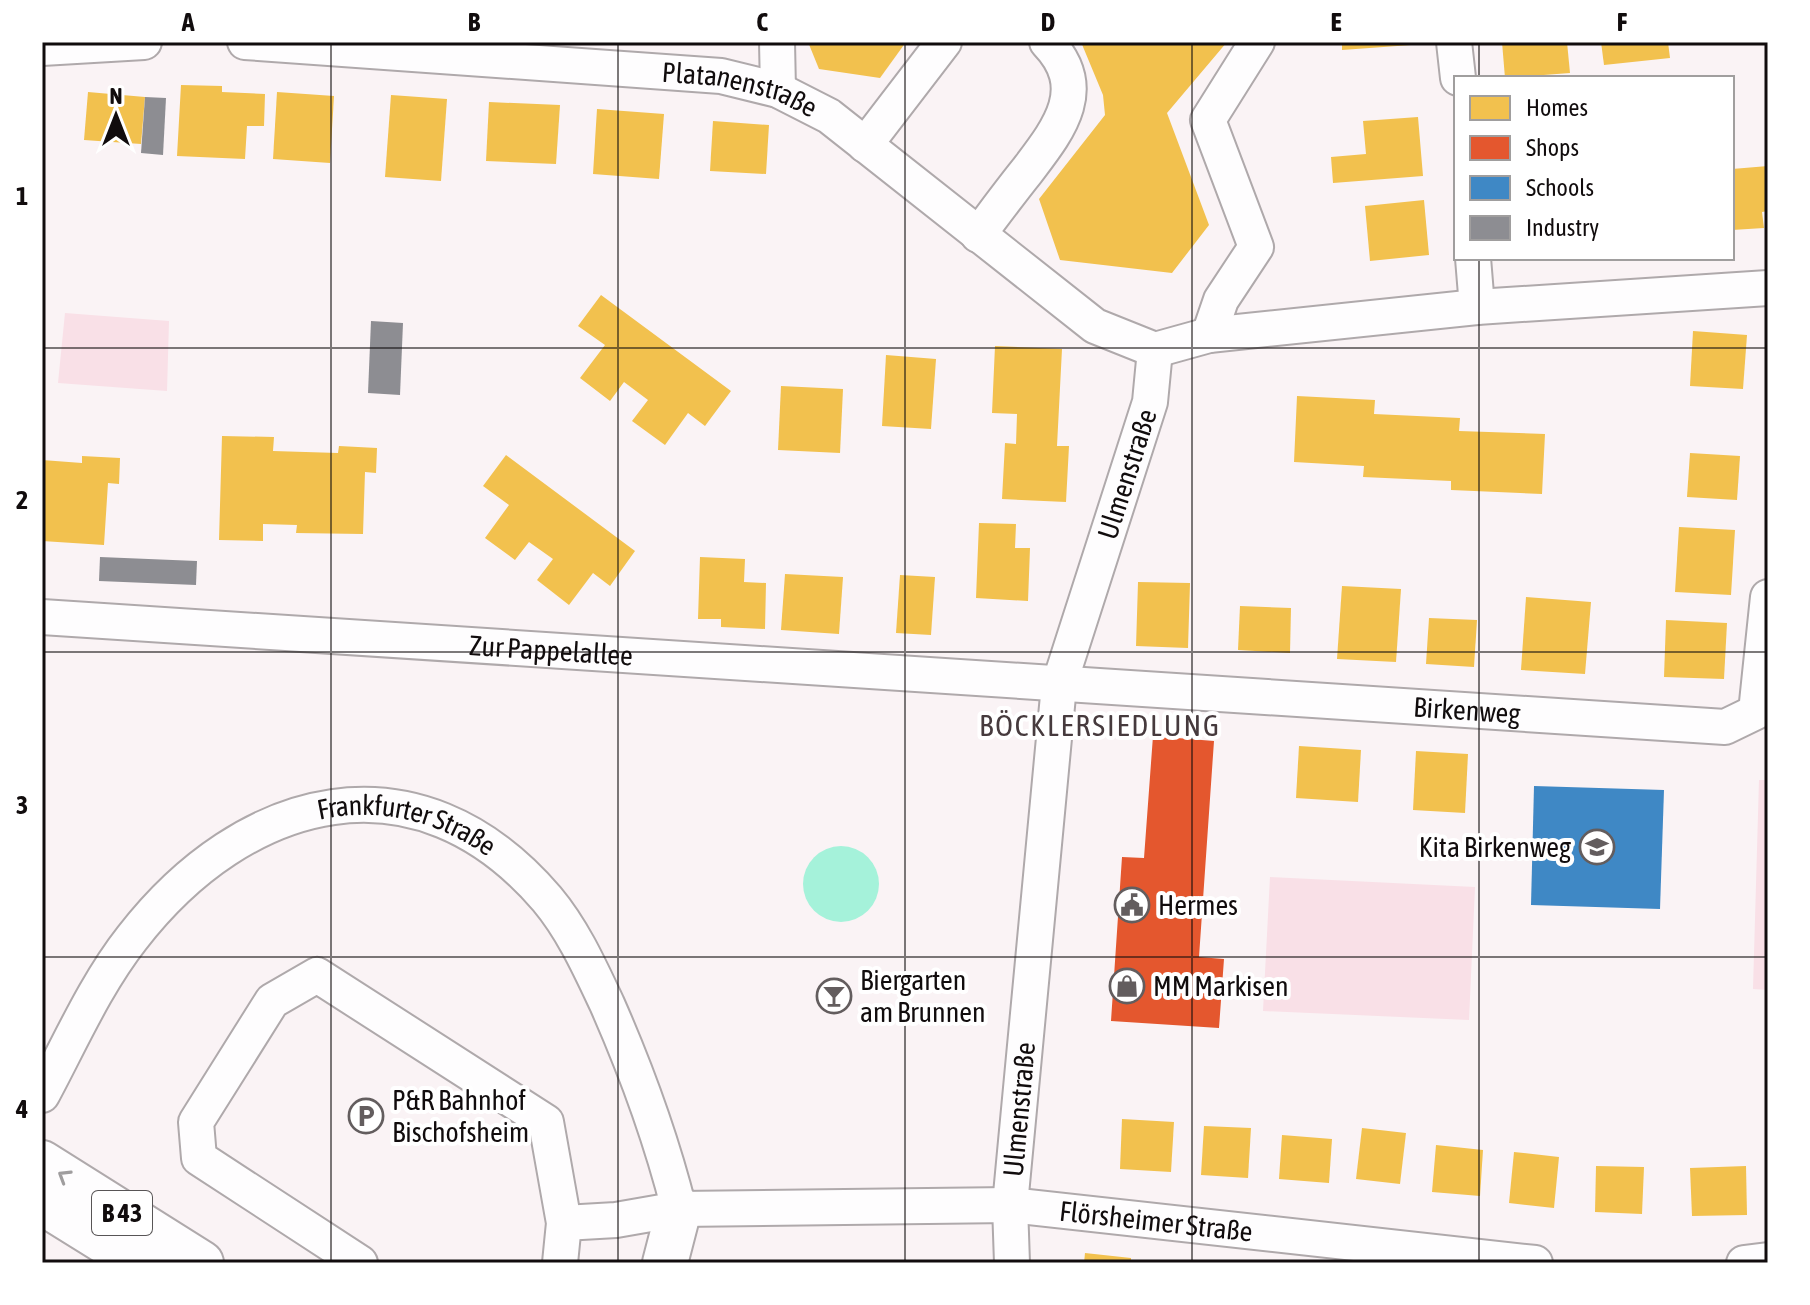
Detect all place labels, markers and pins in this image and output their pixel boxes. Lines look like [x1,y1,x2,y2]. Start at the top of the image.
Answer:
school or university icon: Kita Birkenweg [1578,828,1616,866]
place label: Kita Birkenweg [1419,831,1571,863]
public building icon: Hermes [1113,886,1151,924]
place label: Hermes [1158,889,1238,921]
place label: Biergarten am Brunnen [860,964,986,1028]
shop icon: MM Markisen [1108,967,1146,1005]
place label: MM Markisen [1153,970,1289,1002]
bar icon: Biergarten am Brunnen [815,977,853,1015]
place label: P&R Bahnhof Bischofsheim [392,1084,529,1148]
parking icon: P&R Bahnhof Bischofsheim [347,1097,385,1135]

